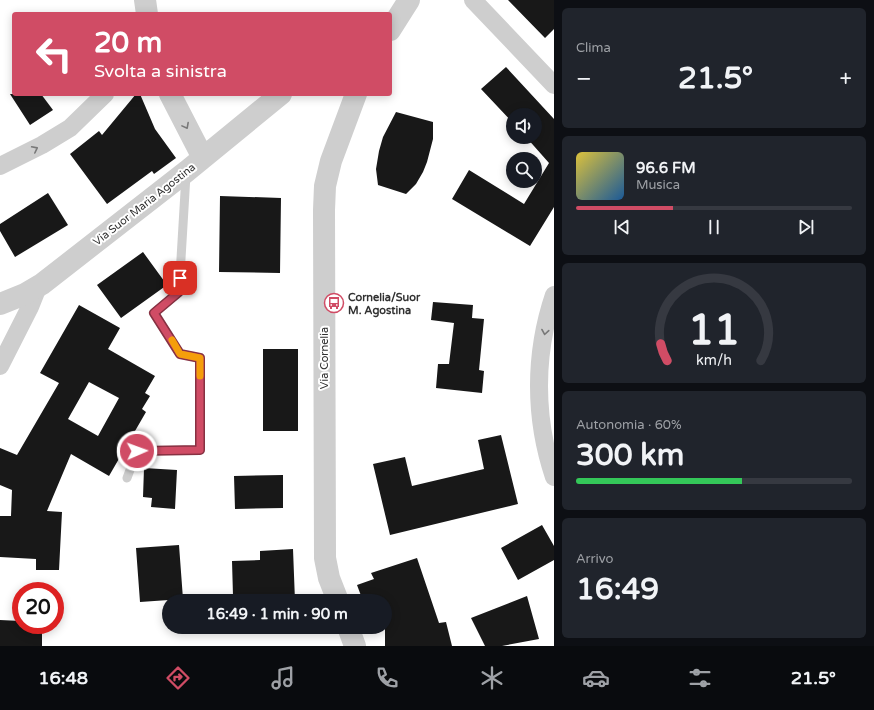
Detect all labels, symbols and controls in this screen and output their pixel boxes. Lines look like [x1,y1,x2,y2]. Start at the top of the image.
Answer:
text: 20 m [94,26,162,60]
icon: left [28,28,80,80]
text: Clima [576,40,611,56]
text: Svolta a sinistra [94,60,227,82]
text: 21.5° [678,60,753,97]
text: − [576,66,592,92]
text: + [840,66,852,92]
map controls [506,108,542,188]
button: sound [506,108,542,144]
one-way arrow [181,122,189,129]
one-way arrow [31,146,39,154]
button: search [506,152,542,188]
text: 96.6 FM [636,159,696,177]
street label: Via Suor Maria Agostina [91,160,198,248]
text: Musica [636,177,680,193]
icon: previous [611,216,633,238]
icon: pause [703,216,725,238]
icon: next [795,216,817,238]
pin [163,261,197,295]
icon: arrive [169,267,191,289]
place label: Cornelia/Suor M. Agostina [348,291,421,318]
bus stop icon: Cornelia/Suor M. Agostina [323,292,345,314]
text: 11 [688,306,740,356]
street label: Via Cornelia [318,327,331,389]
one-way arrow [541,329,549,336]
text: km/h [696,352,732,369]
text: Autonomia · 60% [576,417,682,433]
position arrow [116,430,158,472]
text: 300 km [576,437,684,474]
text: Arrivo [576,551,614,567]
text: 16:49 [576,571,659,608]
speed limit sign: 20 [12,582,64,634]
text: 16:49 · 1 min · 90 m [206,605,348,623]
icon: directions [164,664,192,692]
icon: music [269,664,297,692]
icon: phone [373,664,401,692]
icon: climate [478,664,506,692]
icon: car [582,664,610,692]
icon: filters [686,664,714,692]
text: 16:48 [38,667,88,689]
text: 21.5° [791,667,836,689]

